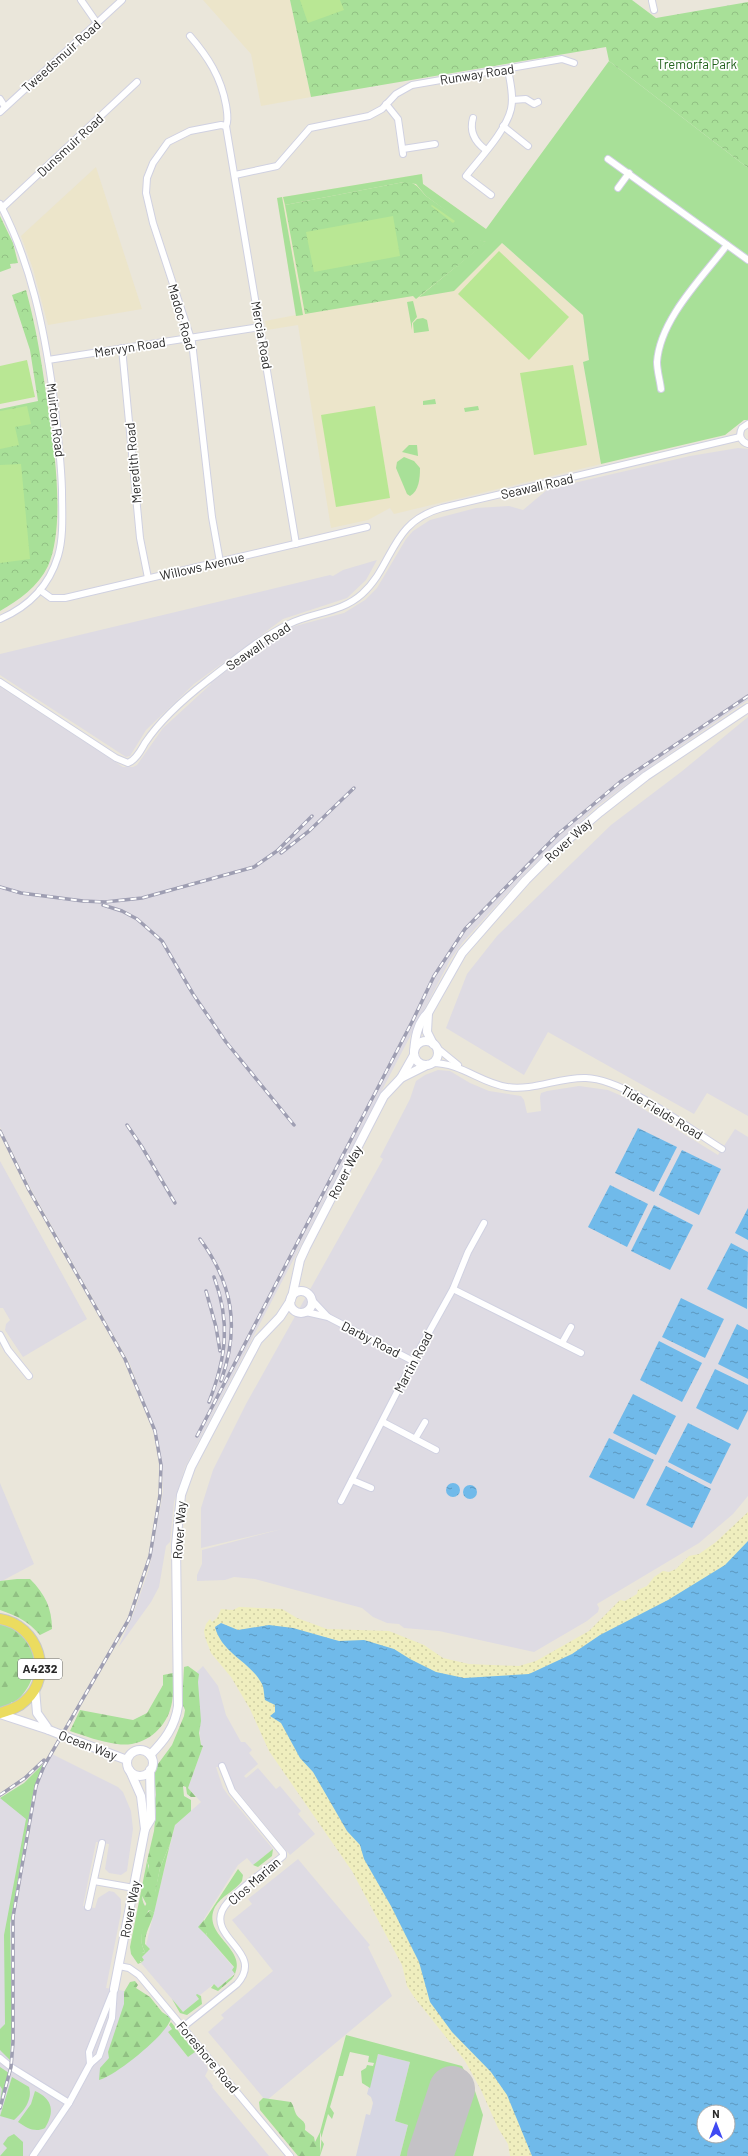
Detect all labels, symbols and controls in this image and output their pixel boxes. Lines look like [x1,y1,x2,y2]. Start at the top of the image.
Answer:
street label: Tweedsmuir Road [18,16,104,96]
park label: Tremorfa Park [657,56,738,72]
street label: Runway Road [439,60,515,88]
street label: Dunsmuir Road [33,110,107,180]
street label: Madoc Road [165,282,199,352]
street label: Mercia Road [248,300,276,370]
street label: Mervyn Road [93,333,167,361]
street label: Muirton Road [44,382,68,458]
street label: Meredith Road [121,422,145,504]
street label: Seawall Road [499,470,575,502]
street label: Willows Avenue [158,548,246,584]
street label: Seawall Road [223,619,293,673]
street label: Rover Way [541,815,595,865]
street label: Tide Fields Road [618,1081,706,1143]
street label: Rover Way [325,1142,365,1202]
street label: Darby Road [339,1317,403,1361]
street label: Martin Road [390,1329,436,1395]
street label: Rover Way [169,1500,189,1560]
road number: A4232 [18,1659,62,1679]
street label: Ocean Way [57,1727,119,1763]
street label: Clos Marian [224,1854,284,1908]
street label: Rover Way [117,1879,143,1939]
street label: Foreshore Road [173,2018,243,2096]
north arrow [696,2104,736,2144]
text: N [712,2107,720,2120]

